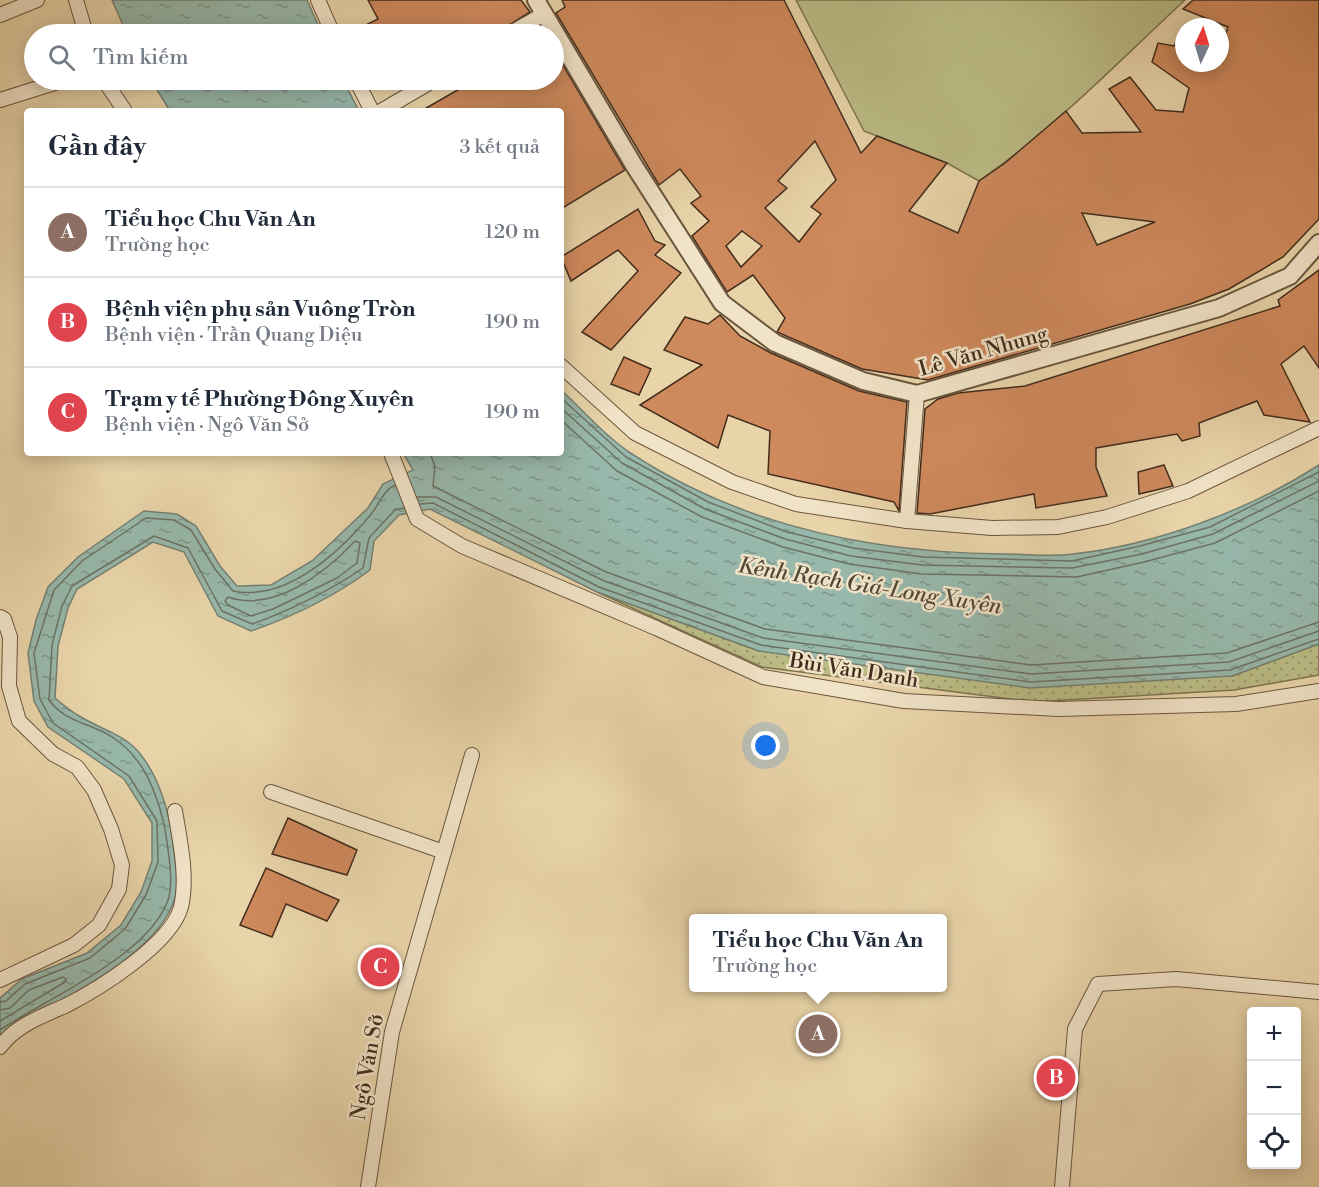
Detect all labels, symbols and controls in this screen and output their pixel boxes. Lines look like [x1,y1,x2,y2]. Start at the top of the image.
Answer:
north arrow [1175,18,1229,72]
search box [24,24,564,90]
icon: search [45,41,78,74]
text: Tìm kiếm [93,44,189,71]
text: Gần đây [48,131,146,163]
text: 3 kết quả [459,135,540,160]
text: Tiểu học Chu Văn An [105,206,316,233]
text: A [60,220,75,245]
text: 120 m [485,220,540,245]
text: Trường học [105,233,210,258]
text: Bệnh viện phụ sản Vuông Tròn [105,296,416,323]
text: B [60,310,75,335]
text: 190 m [485,310,540,335]
street label: Lê Văn Nhung [916,321,1051,383]
text: Bệnh viện · Trần Quang Diệu [105,323,362,348]
text: Trạm y tế Phường Đông Xuyên [105,386,414,413]
text: C [60,400,75,425]
text: 190 m [485,400,540,425]
text: Bệnh viện · Ngô Văn Sở [105,413,309,438]
water label: Kênh Rạch Giá-Long Xuyên [736,552,1004,621]
street label: Bùi Văn Danh [786,648,921,694]
your location [751,731,780,760]
popup [689,914,947,992]
text: Tiểu học Chu Văn An [713,927,923,954]
pin: C [360,944,400,990]
text: Trường học [713,954,817,979]
map controls [1247,1007,1301,1169]
button: + [1247,1007,1301,1061]
street label: Ngô Văn Sở [346,1012,390,1122]
pin: A [798,1012,838,1056]
pin: B [1036,1056,1076,1100]
button: − [1247,1061,1301,1115]
button: locate [1247,1115,1301,1169]

